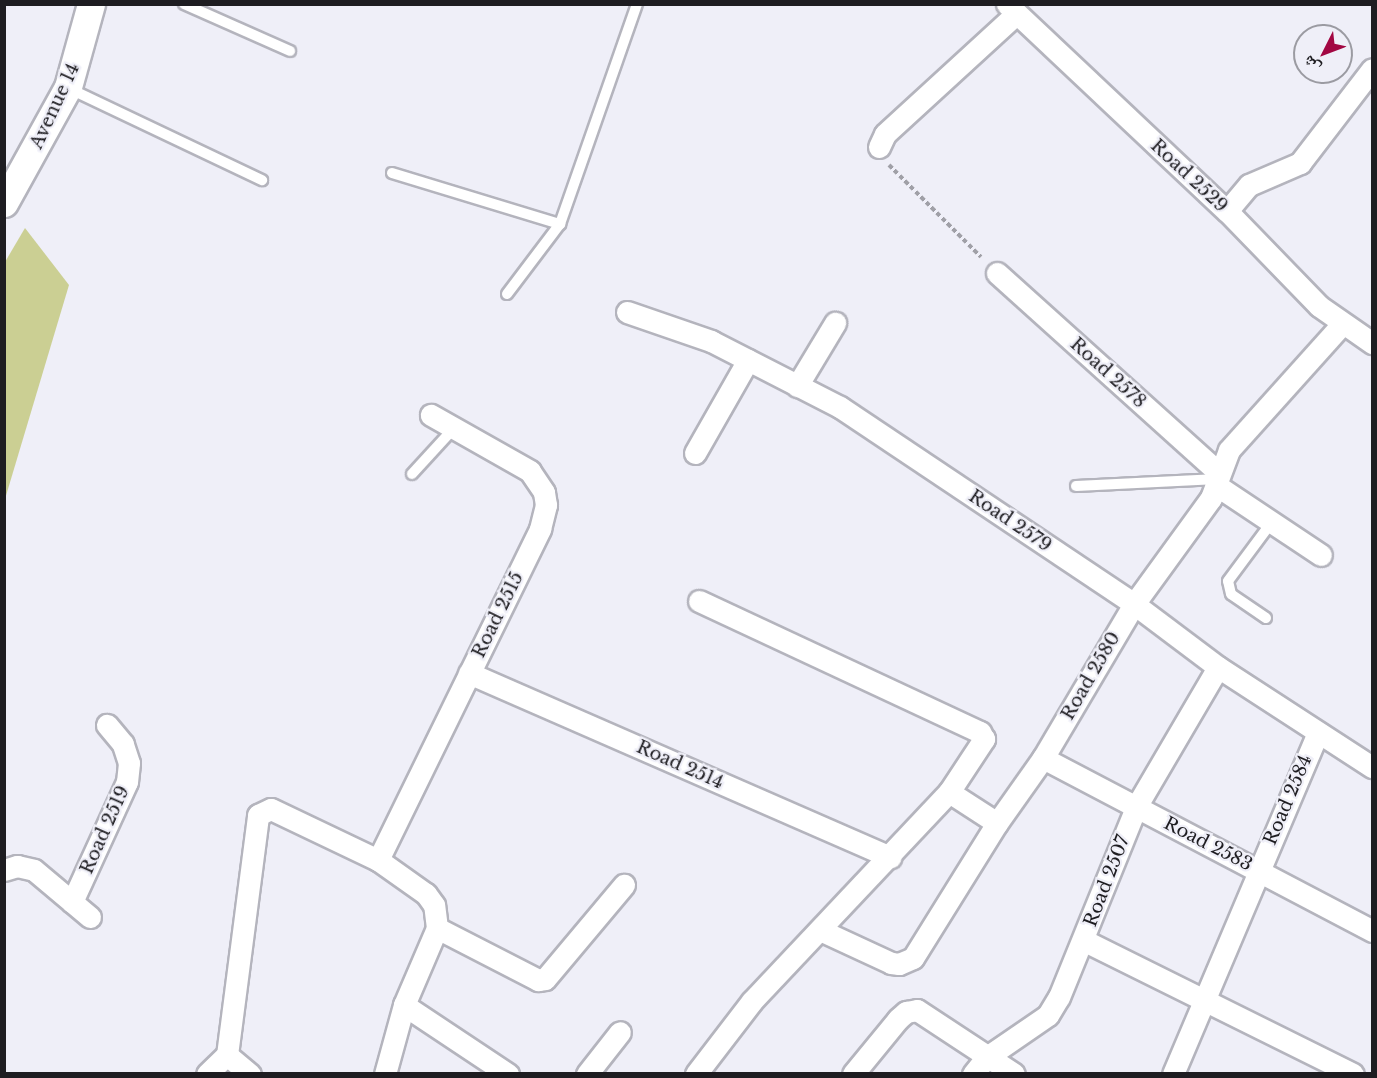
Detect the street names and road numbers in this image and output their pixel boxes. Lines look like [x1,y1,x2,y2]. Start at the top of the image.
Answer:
street label: Avenue 14 [26,60,84,152]
street label: Road 2529 [1146,135,1232,217]
street label: Road 2578 [1066,333,1150,413]
street label: Road 2579 [965,485,1055,557]
street label: Road 2515 [468,569,528,661]
street label: Road 2580 [1057,628,1125,724]
street label: Road 2514 [633,736,727,794]
street label: Road 2584 [1259,752,1317,848]
street label: Road 2519 [76,783,134,877]
street label: Road 2583 [1160,813,1256,875]
street label: Road 2507 [1080,832,1134,930]

